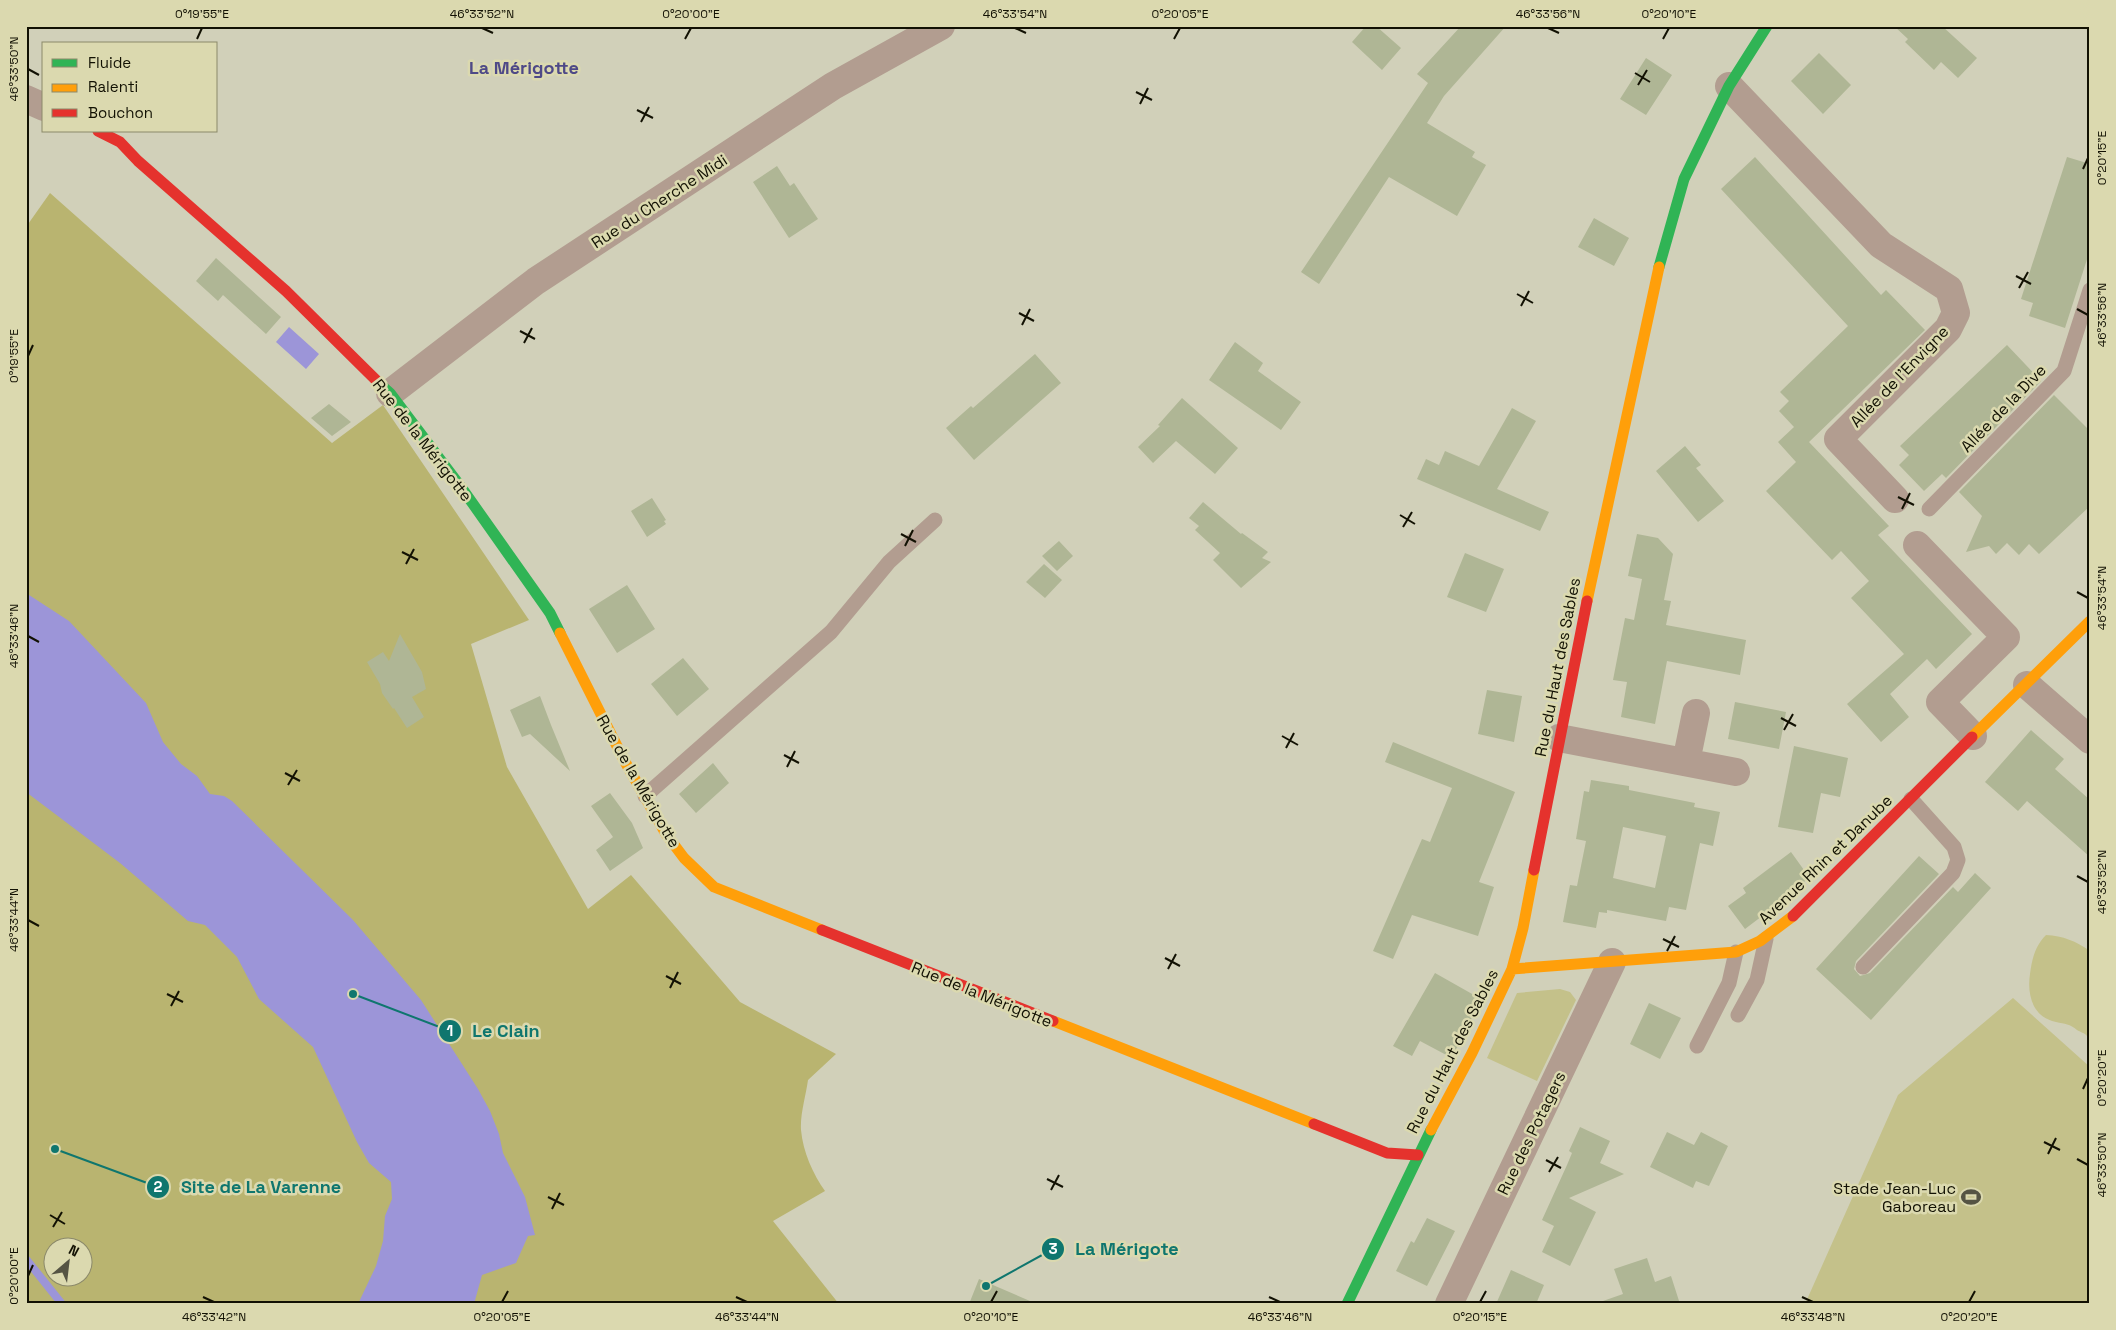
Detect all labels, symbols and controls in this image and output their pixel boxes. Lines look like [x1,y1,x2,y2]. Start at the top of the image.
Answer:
text: 0°19'55"E [175,6,229,22]
text: 46°33'52"N [450,6,514,22]
text: 0°20'00"E [662,6,720,22]
text: 46°33'54"N [983,6,1047,22]
text: 0°20'05"E [1152,6,1209,22]
text: 46°33'56"N [1516,6,1580,22]
text: 0°20'10"E [1642,6,1697,22]
text: 46°33'50"N [6,37,22,101]
legend [42,42,218,132]
text: Fluide [88,53,131,72]
district label: La Mérigotte [469,56,579,79]
text: Ralenti [88,77,138,96]
text: Bouchon [88,103,153,122]
text: 0°20'15"E [2094,131,2110,185]
street label: Rue du Cherche Midi [587,150,731,253]
text: 46°33'56"N [2094,283,2110,347]
street label: Allée de l'Envigne [1845,321,1953,432]
text: 0°19'55"E [6,329,22,383]
street label: Allée de la Dive [1956,360,2051,457]
street label: Rue de la Mérigotte [368,375,477,506]
text: 46°33'54"N [2094,566,2110,630]
street label: Rue du Haut des Sables [1530,576,1585,758]
text: 46°33'46"N [6,604,22,668]
street label: Rue de la Mérigotte [592,711,685,851]
street label: Avenue Rhin et Danube [1754,790,1897,929]
text: 46°33'52"N [2094,850,2110,914]
text: 46°33'44"N [6,888,22,952]
street label: Rue de la Mérigotte [908,957,1055,1032]
street label: Rue du Haut des Sables [1402,965,1503,1137]
callout: Le Clain [438,1014,550,1047]
text: Le Clain [472,1019,540,1042]
text: 1 [447,1021,453,1040]
text: 0°20'20"E [2094,1049,2110,1107]
street label: Rue des Potagers [1492,1068,1570,1199]
text: 46°33'50"N [2094,1133,2110,1197]
callout: Site de La Varenne [146,1171,351,1204]
text: Site de La Varenne [181,1175,341,1198]
text: 2 [154,1177,163,1196]
place label: Stade Jean-Luc Gaboreau [1833,1178,1956,1217]
sports icon: Stade Jean-Luc Gaboreau [1960,1186,1982,1208]
callout: La Mérigote [1040,1232,1189,1265]
text: La Mérigote [1075,1237,1179,1260]
north arrow [42,1238,92,1288]
text: 3 [1048,1239,1058,1258]
text: N [66,1240,82,1261]
text: 0°20'00"E [6,1247,22,1305]
text: 46°33'42"N [182,1309,246,1325]
text: 0°20'05"E [474,1309,531,1325]
text: 46°33'44"N [715,1309,779,1325]
text: 0°20'10"E [964,1309,1019,1325]
text: 46°33'46"N [1248,1309,1312,1325]
text: 0°20'15"E [1453,1309,1507,1325]
text: 46°33'48"N [1781,1309,1845,1325]
text: 0°20'20"E [1941,1309,1998,1325]

